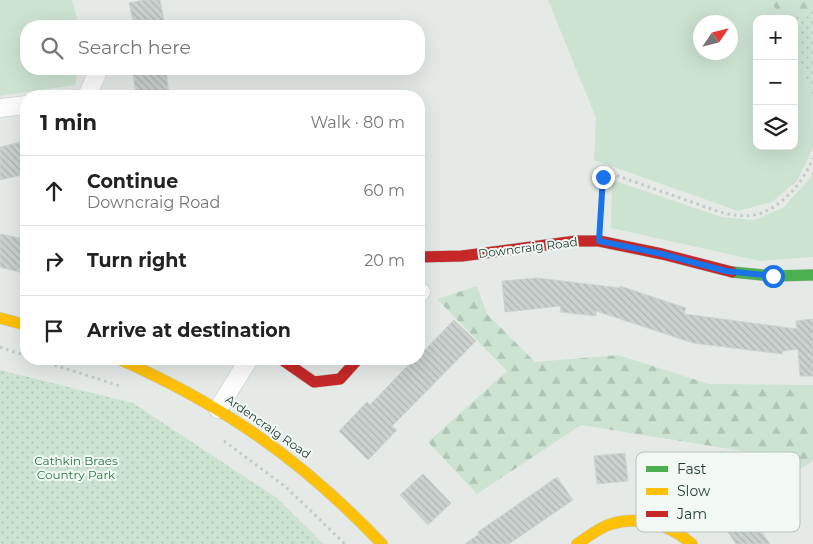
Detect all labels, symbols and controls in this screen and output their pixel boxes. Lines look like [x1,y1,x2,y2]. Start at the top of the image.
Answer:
north arrow [693,15,738,60]
map controls [753,15,798,150]
button: + [753,15,798,60]
search box [20,20,425,75]
icon: search [38,34,66,62]
text: Search here [78,36,191,59]
button: − [753,60,798,105]
button: layers [753,105,798,150]
text: 1 min [40,110,97,135]
text: Walk · 80 m [310,113,405,132]
route end [592,166,615,189]
text: Continue [87,170,178,193]
icon: ahead [40,177,68,205]
text: 60 m [363,181,405,200]
text: Downcraig Road [87,193,220,212]
street label: Downcraig Road [477,234,579,261]
icon: right [40,247,68,275]
text: Turn right [87,249,187,272]
text: 20 m [364,251,405,270]
route start [762,265,785,288]
icon: arrive [40,317,68,345]
text: Arrive at destination [87,319,291,342]
street label: Ardencraig Road [223,392,314,462]
legend [636,452,800,532]
park label: Cathkin Braes Country Park [34,453,118,482]
text: Fast [677,460,707,478]
text: Slow [677,482,711,500]
text: Jam [676,505,707,523]

